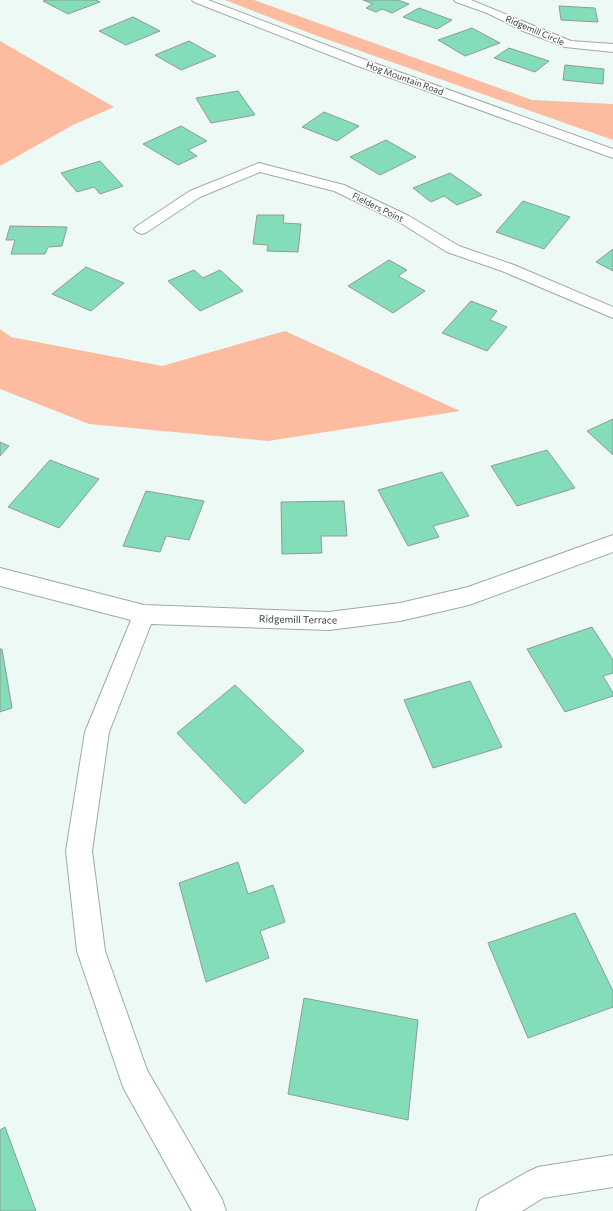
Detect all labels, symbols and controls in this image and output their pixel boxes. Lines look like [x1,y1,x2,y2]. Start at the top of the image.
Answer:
street label: Ridgemill Circle [504,13,566,47]
street label: Hog Mountain Road [365,59,445,97]
street label: Fielders Point [351,190,406,224]
street label: Ridgemill Terrace [259,612,337,626]

